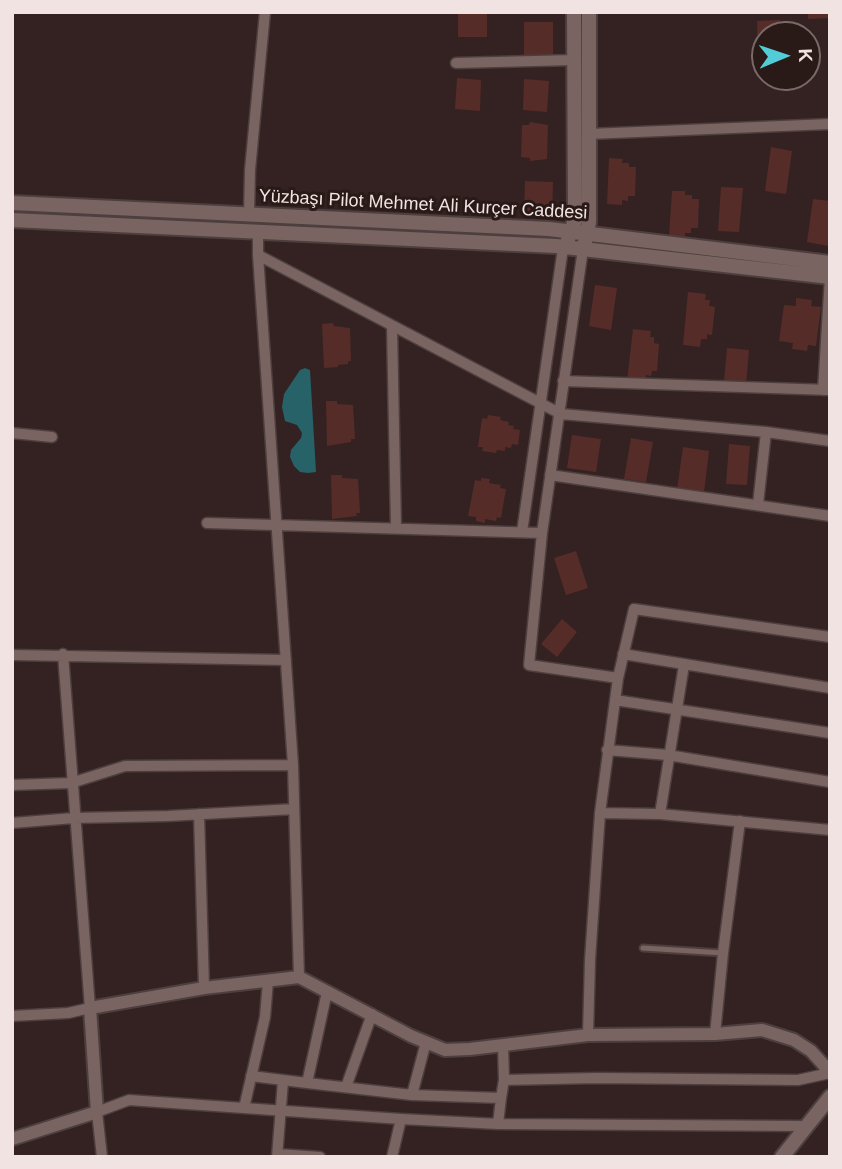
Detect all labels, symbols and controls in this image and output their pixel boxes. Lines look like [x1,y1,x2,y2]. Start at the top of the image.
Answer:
north arrow [751,21,821,91]
text: K [795,48,816,63]
street label: Yüzbaşı Pilot Mehmet Ali Kurçer Caddesi [258,186,588,224]

